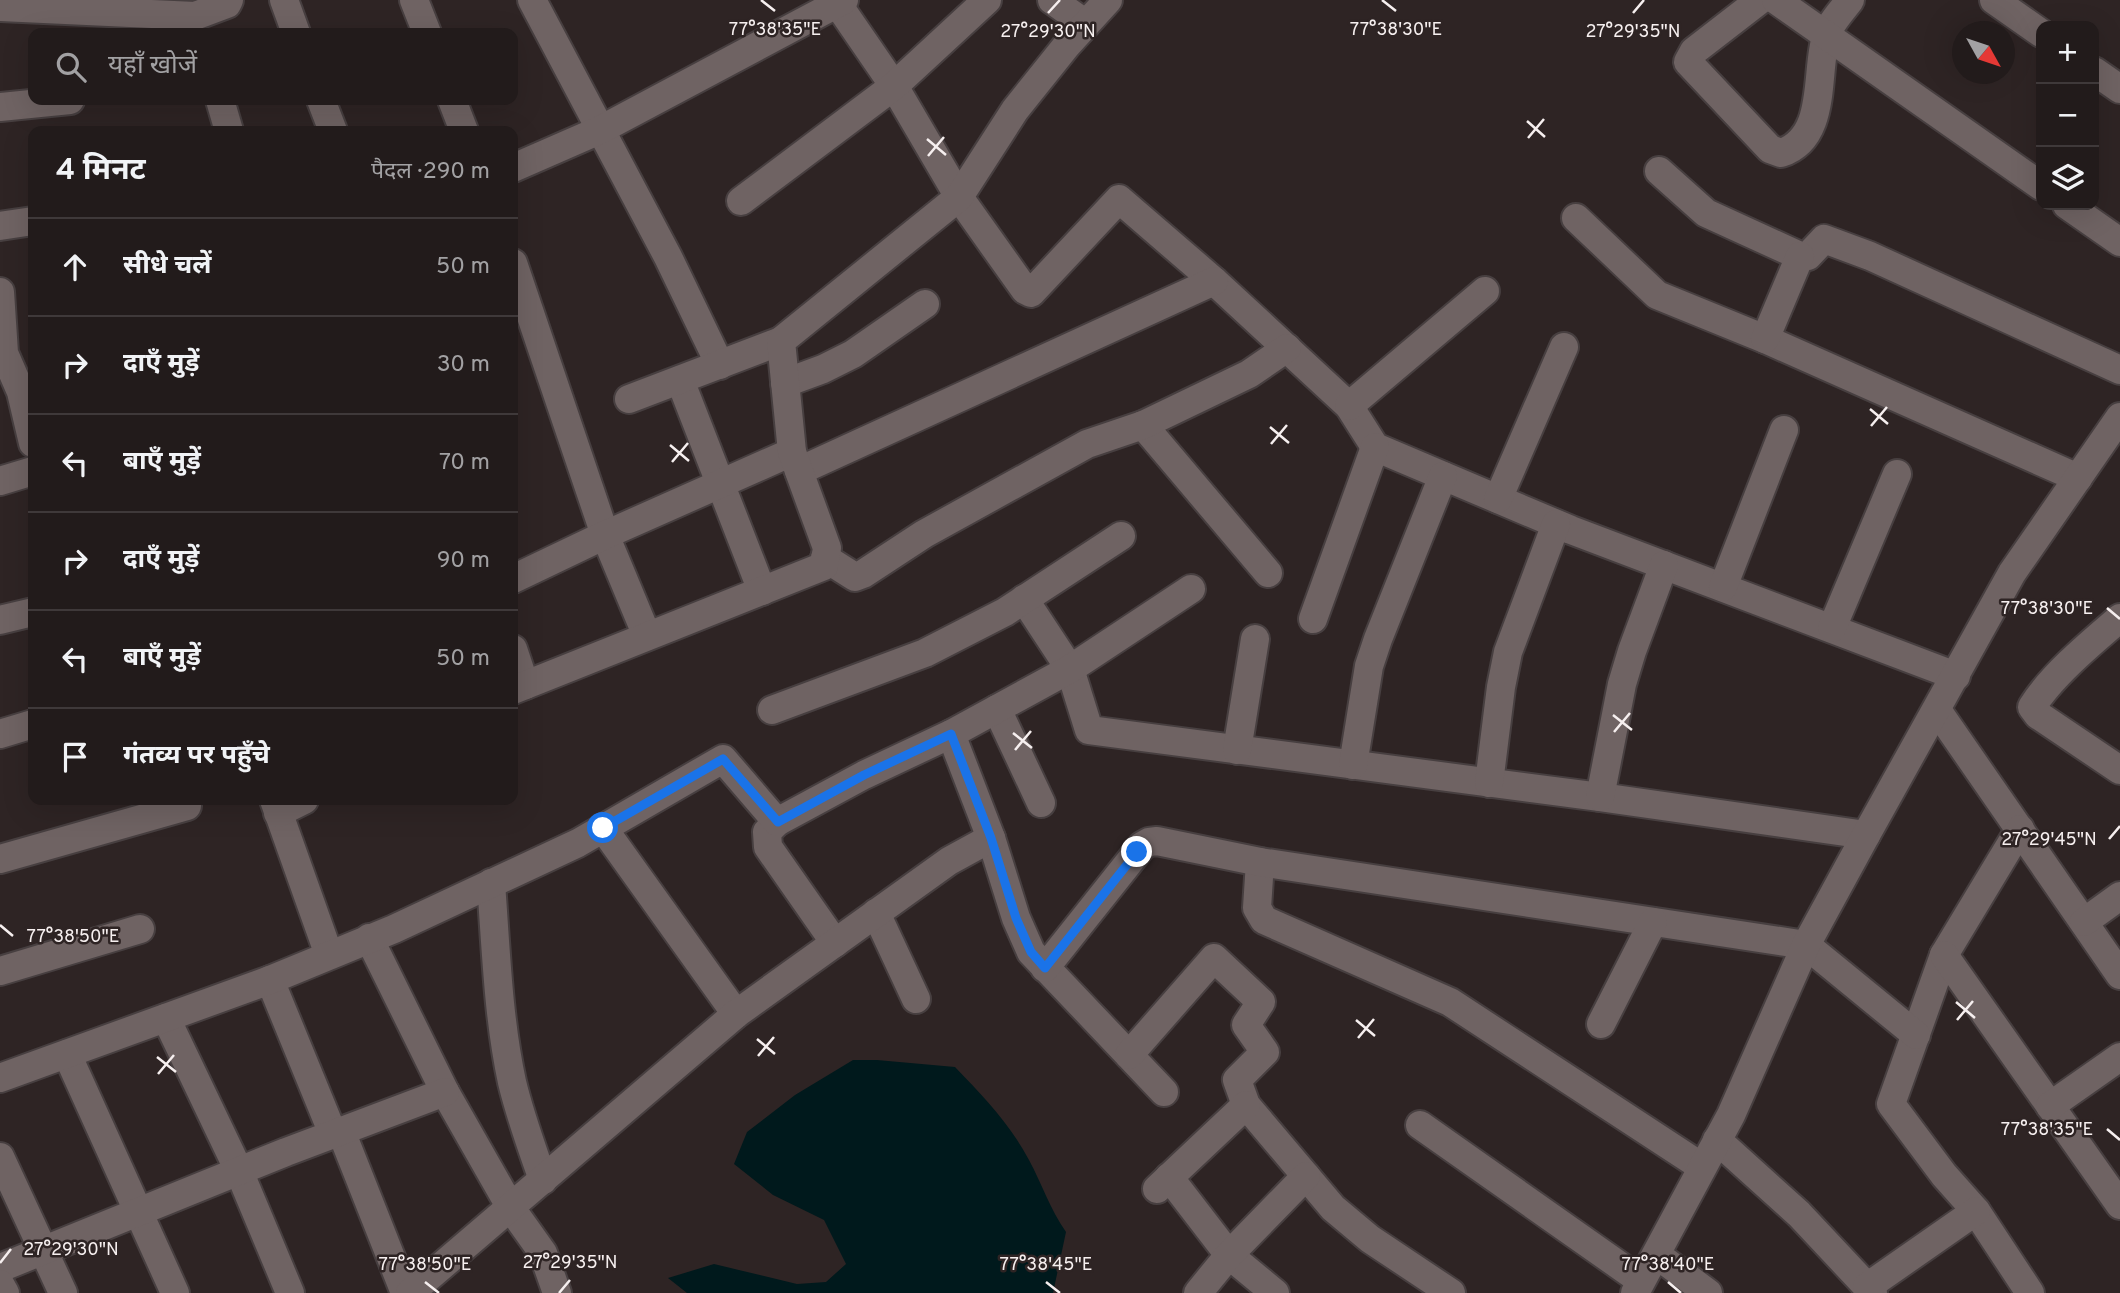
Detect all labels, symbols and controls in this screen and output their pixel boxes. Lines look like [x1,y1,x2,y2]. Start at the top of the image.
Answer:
text: 77°38'35"E [729,19,821,42]
text: 77°38'30"E [1350,19,1442,42]
text: 27°29'30"N [1000,21,1096,44]
text: 27°29'35"N [1585,21,1681,44]
north arrow [1952,21,2015,84]
map controls [2036,21,2099,210]
button: + [2036,21,2099,84]
search box [28,28,518,105]
icon: search [52,48,90,86]
text: यहाँ खोजें [108,50,197,83]
button: − [2036,84,2099,147]
button: layers [2036,147,2099,210]
text: 4 मिनट [56,153,146,190]
text: पैदल · 290 m [371,158,490,187]
icon: ahead [56,248,94,286]
text: सीधे चलें [123,250,211,283]
text: 50 m [436,253,490,282]
icon: right [56,346,94,384]
text: दाएँ मुड़ें [123,348,199,381]
text: 30 m [437,351,490,380]
icon: left [56,444,94,482]
text: बाएँ मुड़ें [123,446,201,479]
text: 70 m [439,449,490,478]
icon: right [56,542,94,580]
text: दाएँ मुड़ें [123,544,199,577]
text: 90 m [437,547,490,576]
text: 77°38'30"E [2001,598,2093,621]
icon: left [56,640,94,678]
text: बाएँ मुड़ें [123,642,201,675]
text: 50 m [436,645,490,674]
icon: arrive [56,738,94,776]
text: गंतव्य पर पहुँचे [123,740,270,773]
route start [587,812,618,843]
text: 27°29'45"N [2001,829,2097,852]
route end [1121,836,1152,867]
text: 77°38'50"E [26,926,120,949]
text: 77°38'35"E [2001,1119,2093,1142]
text: 27°29'30"N [23,1239,119,1262]
text: 27°29'35"N [522,1252,618,1275]
text: 77°38'50"E [378,1254,472,1277]
text: 77°38'45"E [1000,1254,1092,1277]
text: 77°38'40"E [1621,1254,1715,1277]

